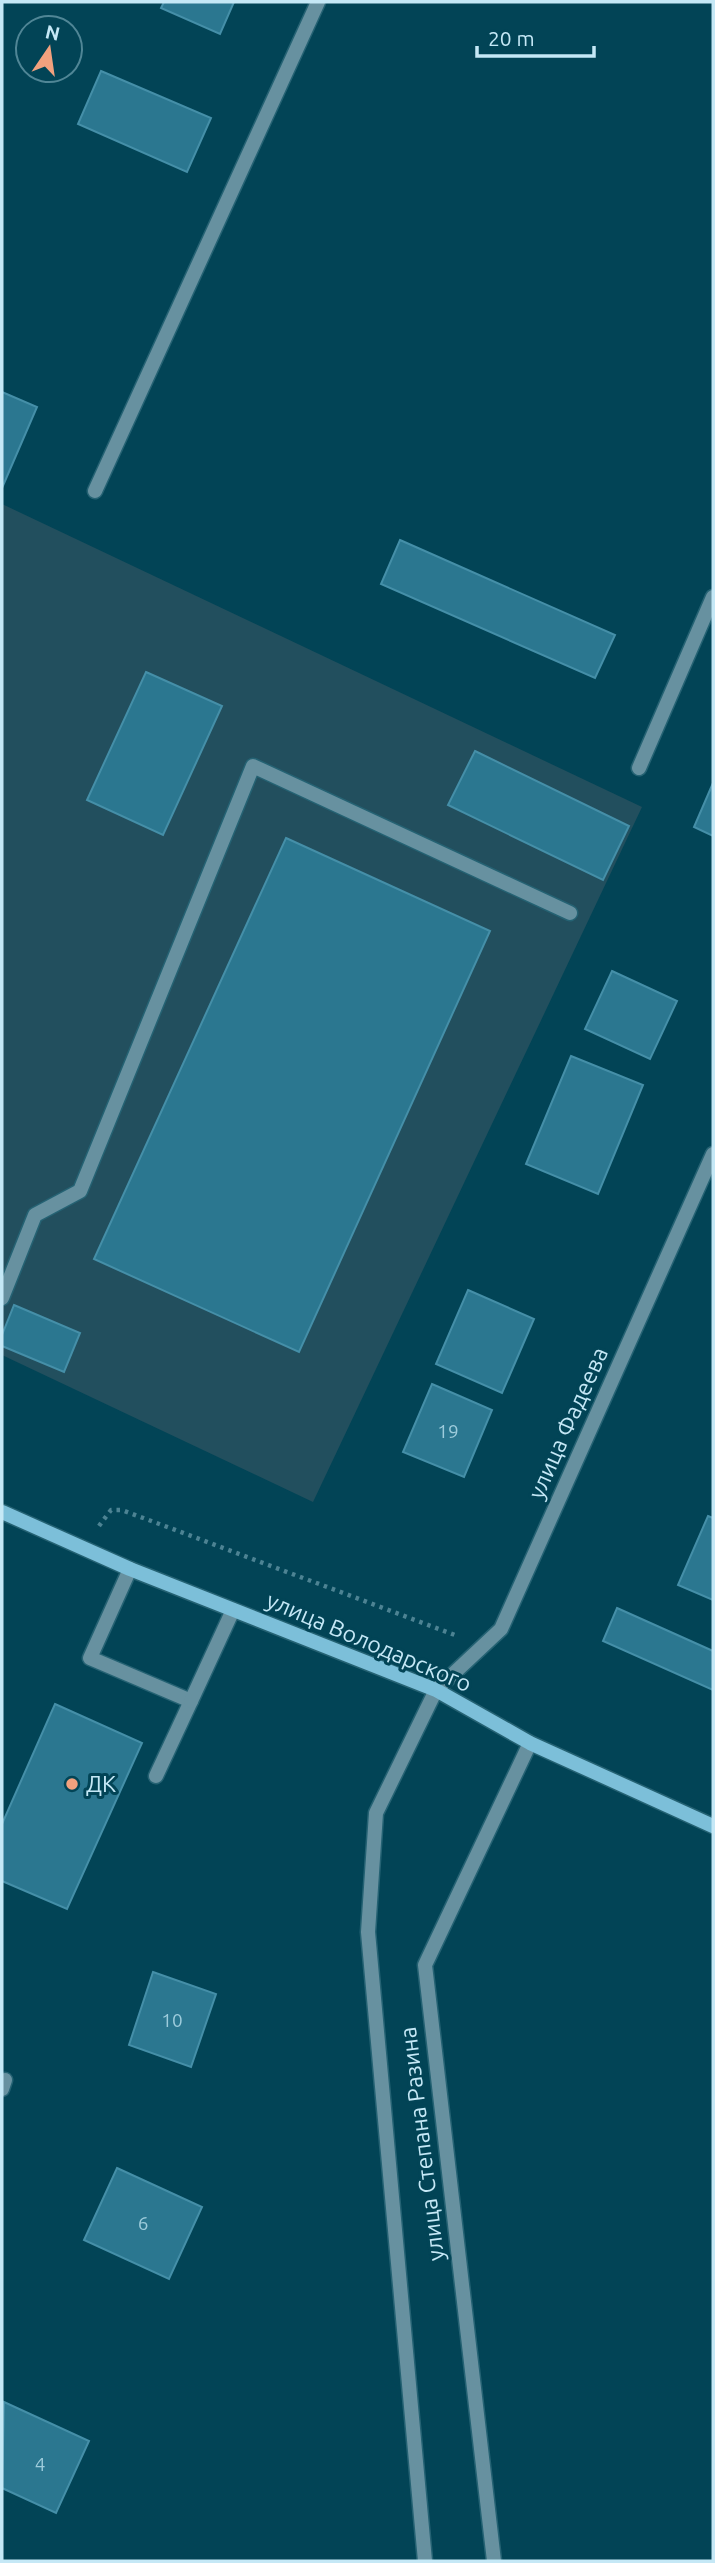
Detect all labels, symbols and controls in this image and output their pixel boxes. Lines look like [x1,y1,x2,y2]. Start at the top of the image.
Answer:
north arrow [14,14,84,84]
scale bar [477,14,594,58]
text: N [43,20,62,45]
text: 20 m [488,26,535,50]
street label: улица Фадеева [523,1343,612,1502]
house number: 19 [437,1420,459,1442]
street label: улица Володарского [263,1587,475,1696]
place label: ДК [86,1771,116,1796]
marker: ДК [64,1776,80,1792]
house number: 10 [161,2009,183,2031]
street label: улица Степана Разина [395,2026,448,2263]
house number: 6 [138,2212,148,2234]
house number: 4 [35,2453,45,2475]

